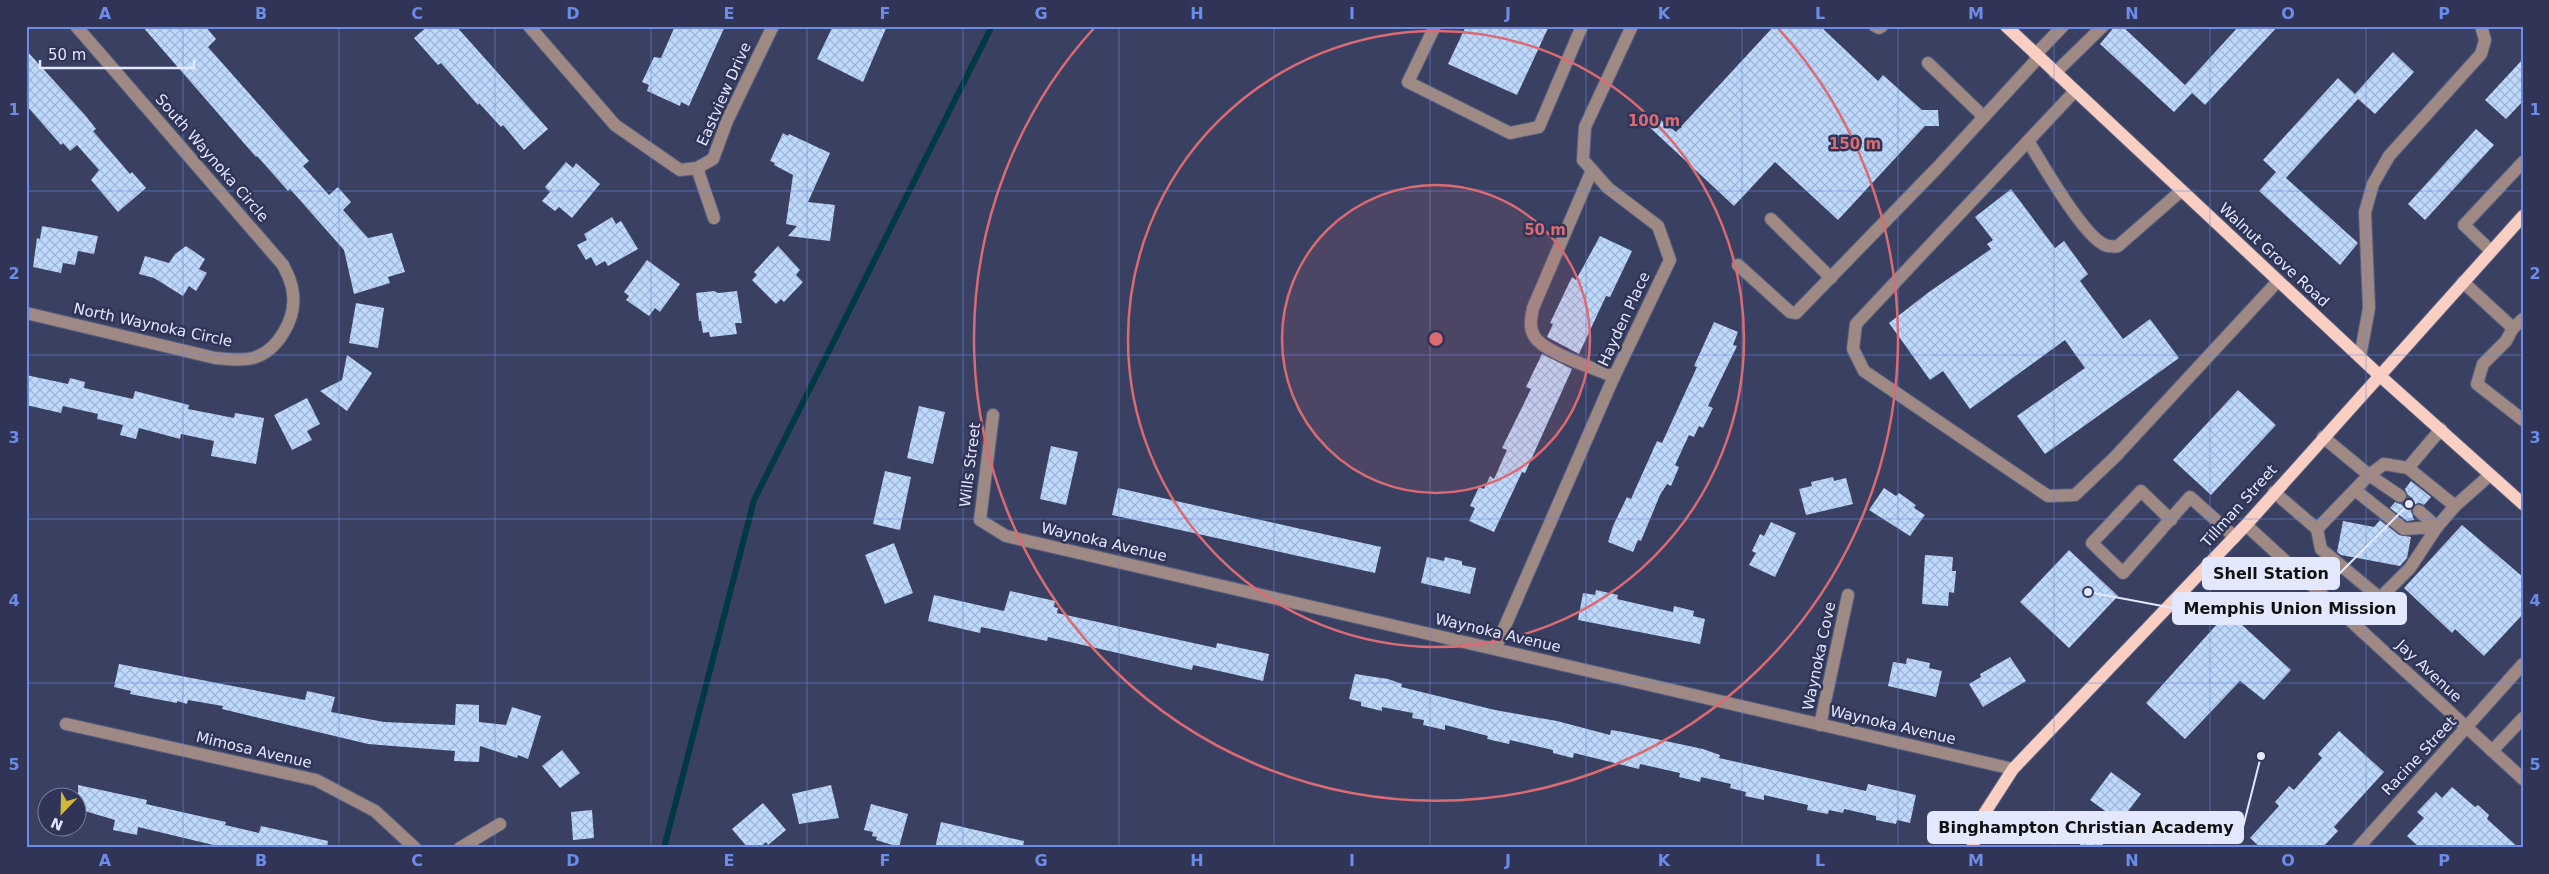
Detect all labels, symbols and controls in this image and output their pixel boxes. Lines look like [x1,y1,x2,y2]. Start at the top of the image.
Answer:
text: A [99,4,112,23]
text: B [255,4,267,23]
text: C [411,4,423,23]
text: D [566,4,580,23]
text: E [724,4,734,23]
text: F [880,4,890,23]
text: G [1034,4,1048,23]
text: H [1190,4,1204,23]
text: I [1349,4,1355,23]
text: J [1504,4,1511,23]
text: K [1658,4,1671,23]
text: L [1815,4,1825,23]
text: M [1968,4,1984,23]
text: N [2125,4,2139,23]
text: O [2281,4,2295,23]
text: P [2438,4,2450,23]
scale bar [40,38,194,70]
street label: Eastview Drive [693,39,755,149]
text: 50 m [48,46,86,64]
street label: South Waynoka Circle [152,90,272,226]
text: 1 [8,100,20,119]
text: 1 [2529,100,2541,119]
text: 100 m [1628,112,1680,130]
text: 150 m [1829,135,1881,153]
street label: Walnut Grove Road [2215,199,2333,311]
text: 50 m [1524,221,1566,239]
text: 2 [8,264,20,283]
text: 2 [2529,264,2541,283]
street label: Hayden Place [1594,269,1654,369]
street label: North Waynoka Circle [72,299,234,351]
centre of rings [1427,330,1445,348]
street label: Wills Street [956,422,984,508]
text: 3 [8,428,20,447]
text: 3 [2529,428,2541,447]
street label: Tillman Street [2197,461,2281,552]
street label: Waynoka Avenue [1039,519,1169,565]
callout: Shell Station [2203,558,2339,589]
text: Shell Station [2213,564,2329,583]
text: 4 [8,591,20,610]
text: 4 [2529,591,2541,610]
callout: Memphis Union Mission [2173,593,2406,624]
text: Memphis Union Mission [2183,599,2397,618]
street label: Waynoka Cove [1799,600,1839,712]
street label: Waynoka Avenue [1433,610,1563,656]
street label: Jay Avenue [2392,635,2465,706]
street label: Waynoka Avenue [1828,702,1958,748]
street label: Racine Street [2378,713,2460,799]
street label: Mimosa Avenue [194,728,314,772]
text: 5 [8,755,20,774]
text: 5 [2529,755,2541,774]
north arrow [38,786,88,836]
callout: Binghampton Christian Academy [1928,812,2243,843]
text: N [48,814,65,834]
text: Binghampton Christian Academy [1938,818,2234,837]
text: A [99,851,112,870]
text: B [255,851,267,870]
text: C [411,851,423,870]
text: D [566,851,580,870]
text: E [724,851,734,870]
text: F [880,851,890,870]
text: G [1034,851,1048,870]
text: H [1190,851,1204,870]
text: I [1349,851,1355,870]
text: J [1504,851,1511,870]
text: K [1658,851,1671,870]
text: L [1815,851,1825,870]
text: M [1968,851,1984,870]
text: N [2125,851,2139,870]
text: O [2281,851,2295,870]
text: P [2438,851,2450,870]

